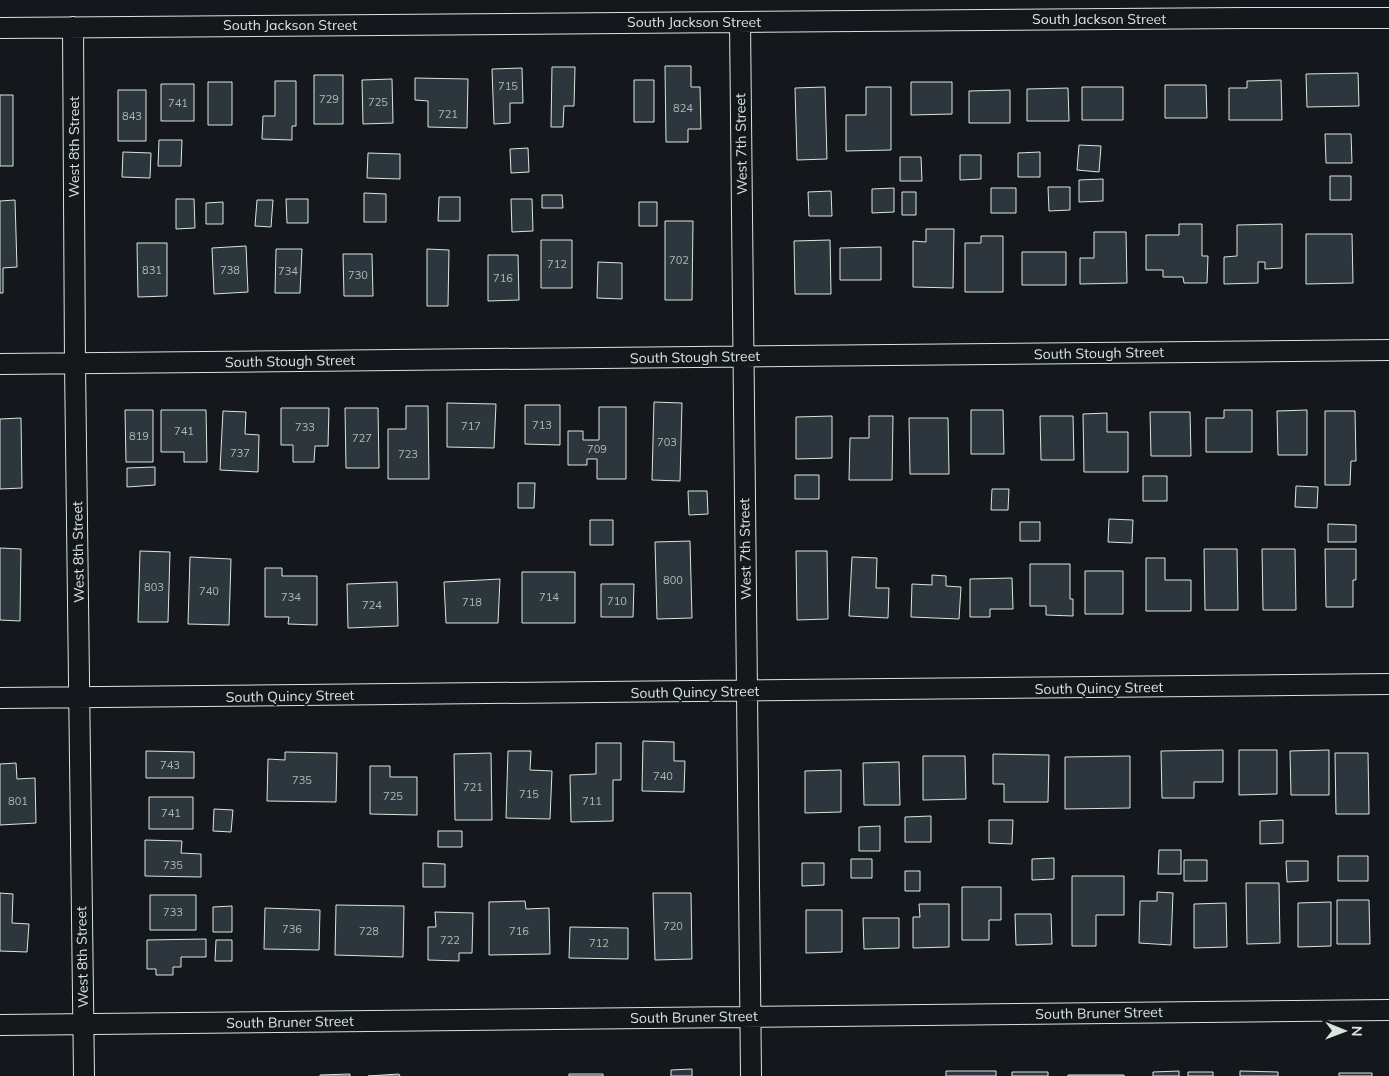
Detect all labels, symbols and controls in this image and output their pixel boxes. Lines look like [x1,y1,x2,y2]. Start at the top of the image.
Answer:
street label: South Jackson Street [1032,10,1166,28]
street label: South Jackson Street [627,13,761,31]
street label: South Jackson Street [223,16,357,34]
house number: 715 [498,79,518,93]
house number: 729 [319,92,339,106]
street label: West 7th Street [731,93,751,195]
house number: 725 [368,95,388,109]
street label: West 8th Street [65,96,83,198]
house number: 741 [168,96,188,110]
house number: 824 [673,101,693,115]
house number: 721 [438,107,458,121]
house number: 843 [122,109,142,123]
house number: 702 [669,253,689,267]
house number: 712 [547,257,567,271]
house number: 831 [142,263,162,277]
house number: 738 [220,263,240,277]
house number: 734 [278,264,298,278]
house number: 730 [348,268,368,282]
house number: 716 [493,271,513,285]
street label: South Stough Street [1034,343,1164,363]
street label: South Stough Street [630,347,760,367]
street label: South Stough Street [225,351,355,371]
house number: 713 [532,418,552,432]
house number: 717 [461,419,481,433]
house number: 733 [295,420,315,434]
house number: 741 [174,424,194,438]
house number: 819 [129,429,149,443]
house number: 727 [352,431,372,445]
house number: 703 [657,435,677,449]
house number: 709 [587,442,607,456]
house number: 737 [230,446,250,460]
house number: 723 [398,447,418,461]
street label: West 7th Street [735,498,755,600]
street label: West 8th Street [68,501,88,603]
house number: 800 [663,573,683,587]
house number: 803 [144,580,164,594]
house number: 740 [199,584,219,598]
house number: 734 [281,590,301,604]
house number: 714 [539,590,559,604]
house number: 710 [607,594,627,608]
house number: 718 [462,595,482,609]
house number: 724 [362,598,382,612]
street label: South Quincy Street [1034,678,1164,698]
street label: South Quincy Street [630,682,760,702]
street label: South Quincy Street [225,686,355,706]
house number: 743 [160,758,180,772]
house number: 740 [653,769,673,783]
house number: 735 [292,773,312,787]
house number: 721 [463,780,483,794]
house number: 715 [519,787,539,801]
house number: 725 [383,789,403,803]
house number: 801 [8,794,28,808]
house number: 711 [582,794,602,808]
house number: 741 [161,806,181,820]
house number: 735 [163,858,183,872]
house number: 733 [163,905,183,919]
street label: West 8th Street [72,906,92,1008]
house number: 720 [663,919,683,933]
house number: 736 [282,922,302,936]
house number: 728 [359,924,379,938]
house number: 716 [509,924,529,938]
house number: 722 [440,933,460,947]
house number: 712 [589,936,609,950]
street label: South Bruner Street [1035,1003,1163,1023]
north arrow [1319,1006,1369,1056]
street label: South Bruner Street [630,1007,758,1027]
street label: South Bruner Street [226,1012,354,1032]
text: N [1348,1026,1366,1037]

